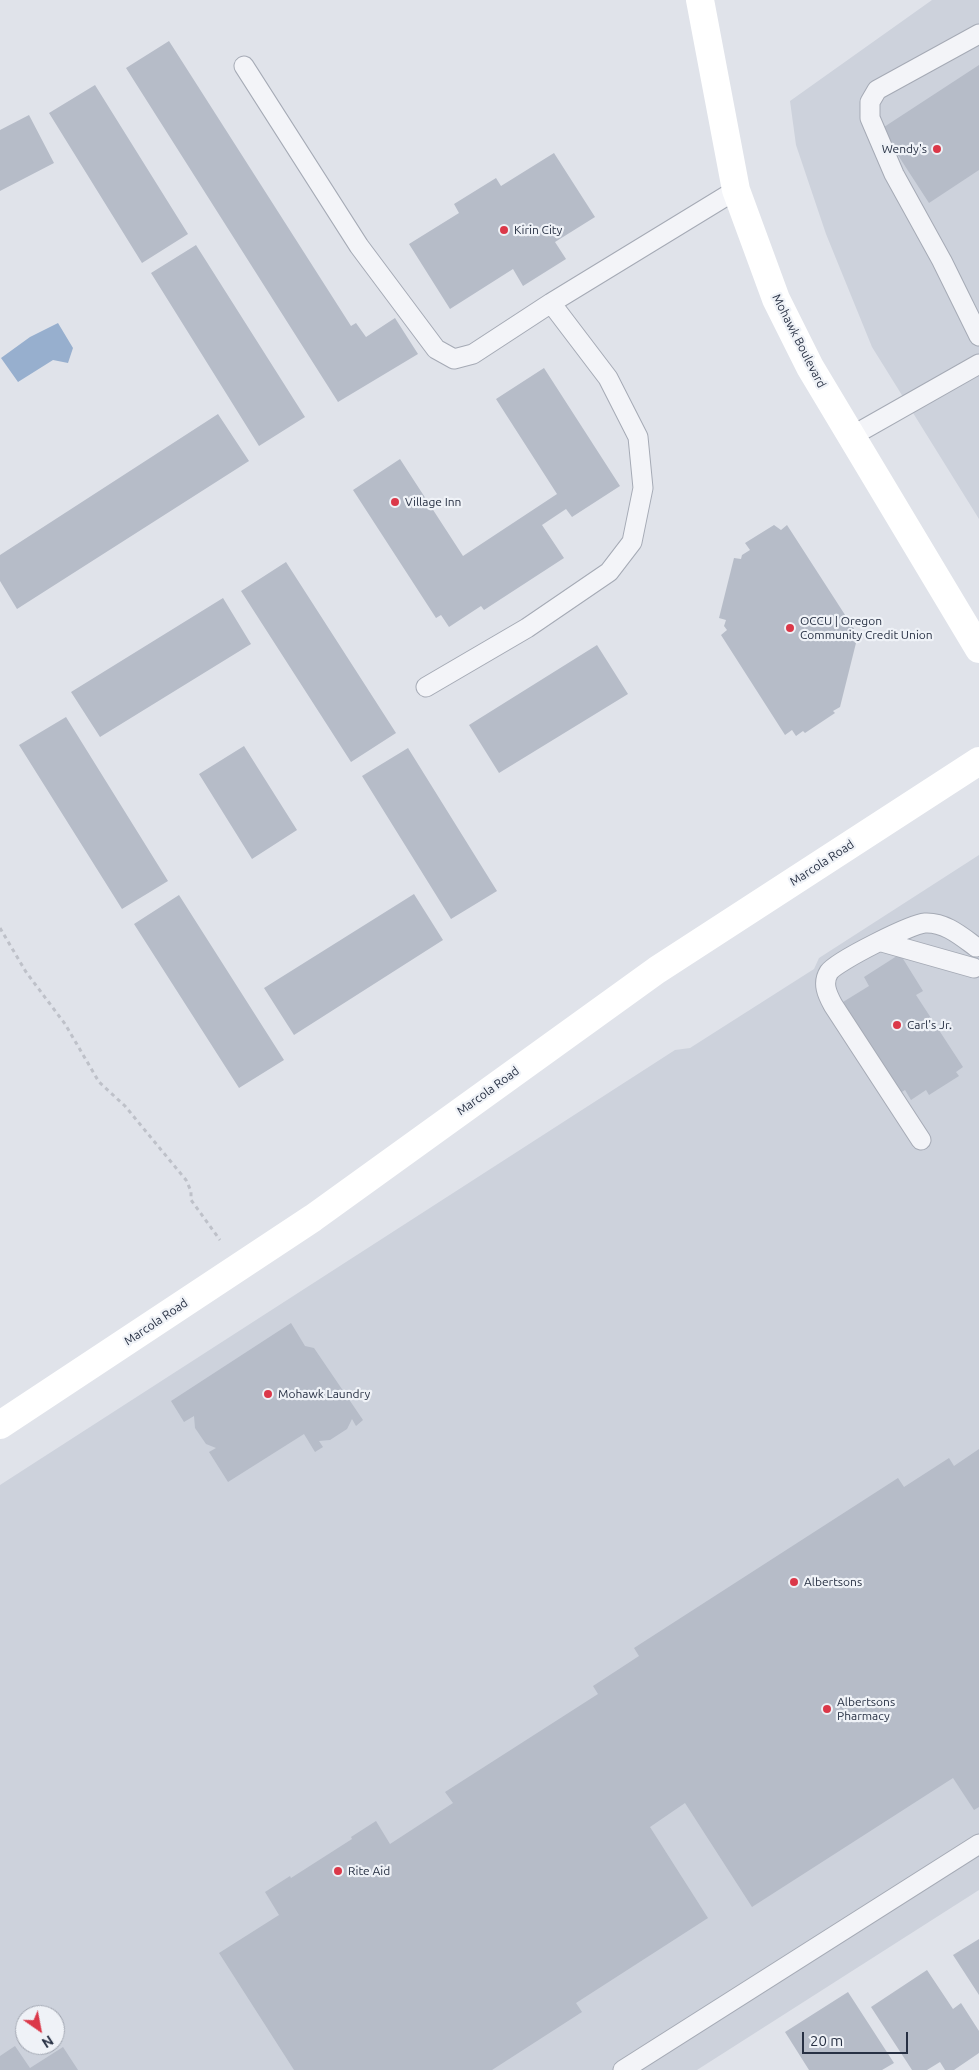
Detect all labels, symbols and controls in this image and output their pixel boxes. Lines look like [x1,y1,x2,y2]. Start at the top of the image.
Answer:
place label: Wendy's [882,142,927,156]
marker: Wendy's [931,143,943,155]
place label: Kirin City [514,223,562,237]
marker: Kirin City [498,224,510,236]
street label: Mohawk Boulevard [769,292,829,390]
place label: Village Inn [405,495,461,509]
marker: Village Inn [389,496,401,508]
place label: OCCU | Oregon Community Credit Union [800,614,933,642]
marker: OCCU | Oregon Community Credit Union [784,622,796,634]
street label: Marcola Road [787,837,857,889]
place label: Carl's Jr. [907,1018,952,1032]
marker: Carl's Jr. [891,1019,903,1031]
street label: Marcola Road [454,1064,522,1118]
street label: Marcola Road [122,1295,190,1349]
place label: Mohawk Laundry [278,1387,370,1401]
marker: Mohawk Laundry [262,1388,274,1400]
place label: Albertsons [804,1575,862,1589]
marker: Albertsons [788,1576,800,1588]
place label: Albertsons Pharmacy [837,1695,895,1723]
marker: Albertsons Pharmacy [821,1703,833,1715]
place label: Rite Aid [348,1864,390,1878]
marker: Rite Aid [332,1865,344,1877]
north arrow [15,2005,65,2055]
scale bar [804,2022,910,2054]
text: N [39,2032,56,2051]
text: 20 m [810,2032,843,2049]

